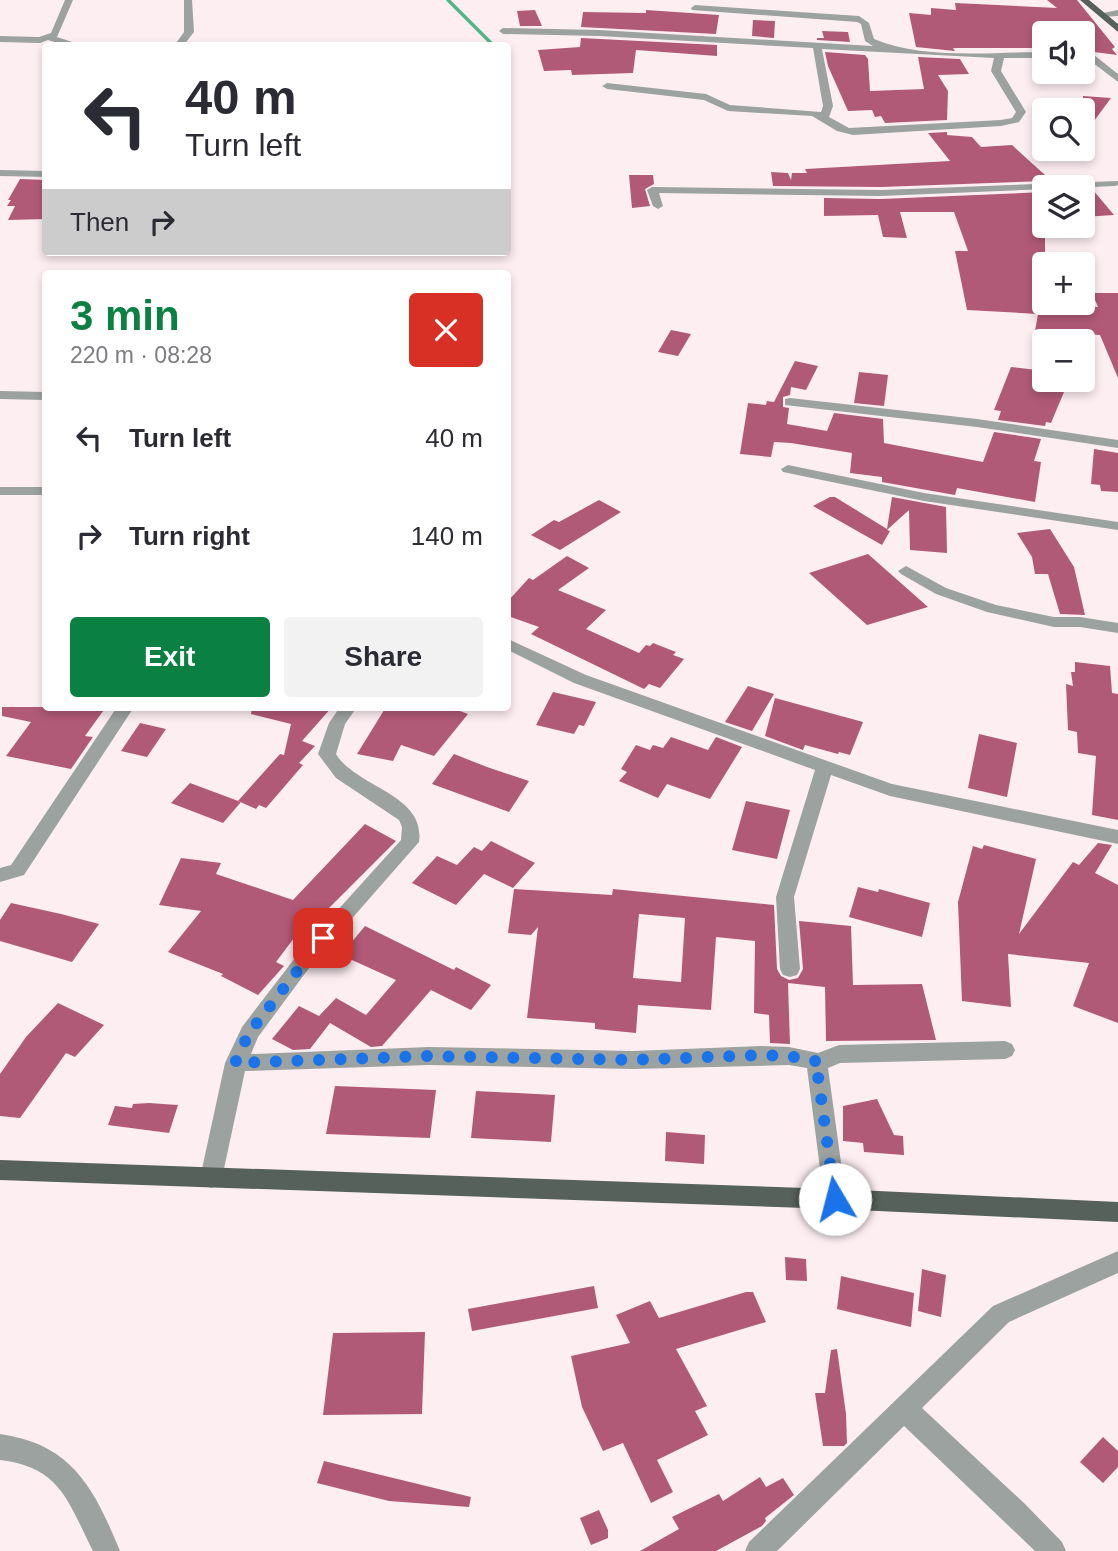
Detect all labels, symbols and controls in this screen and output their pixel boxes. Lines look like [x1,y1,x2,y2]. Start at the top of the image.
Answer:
map controls [1032,21,1095,392]
button: sound [1032,21,1095,84]
icon: left [70,70,161,161]
text: 40 m [185,70,297,124]
button: search [1032,98,1095,161]
text: Turn left [185,127,301,163]
button: layers [1032,175,1095,238]
icon: right [143,203,181,241]
text: Then [70,207,129,237]
button: + [1032,252,1095,315]
text: 3 min [70,292,180,339]
button: close [409,293,483,367]
button: − [1032,329,1095,392]
text: 220 m · 08:28 [70,342,212,368]
icon: left [70,419,108,457]
text: Turn left [129,423,231,453]
text: 40 m [425,423,483,453]
icon: right [70,517,108,555]
text: Turn right [129,521,250,551]
text: 140 m [411,521,483,551]
button: Exit [70,617,270,697]
button: Share [284,617,483,697]
pin [293,908,353,968]
icon: arrive [304,919,342,957]
position arrow [798,1162,872,1236]

